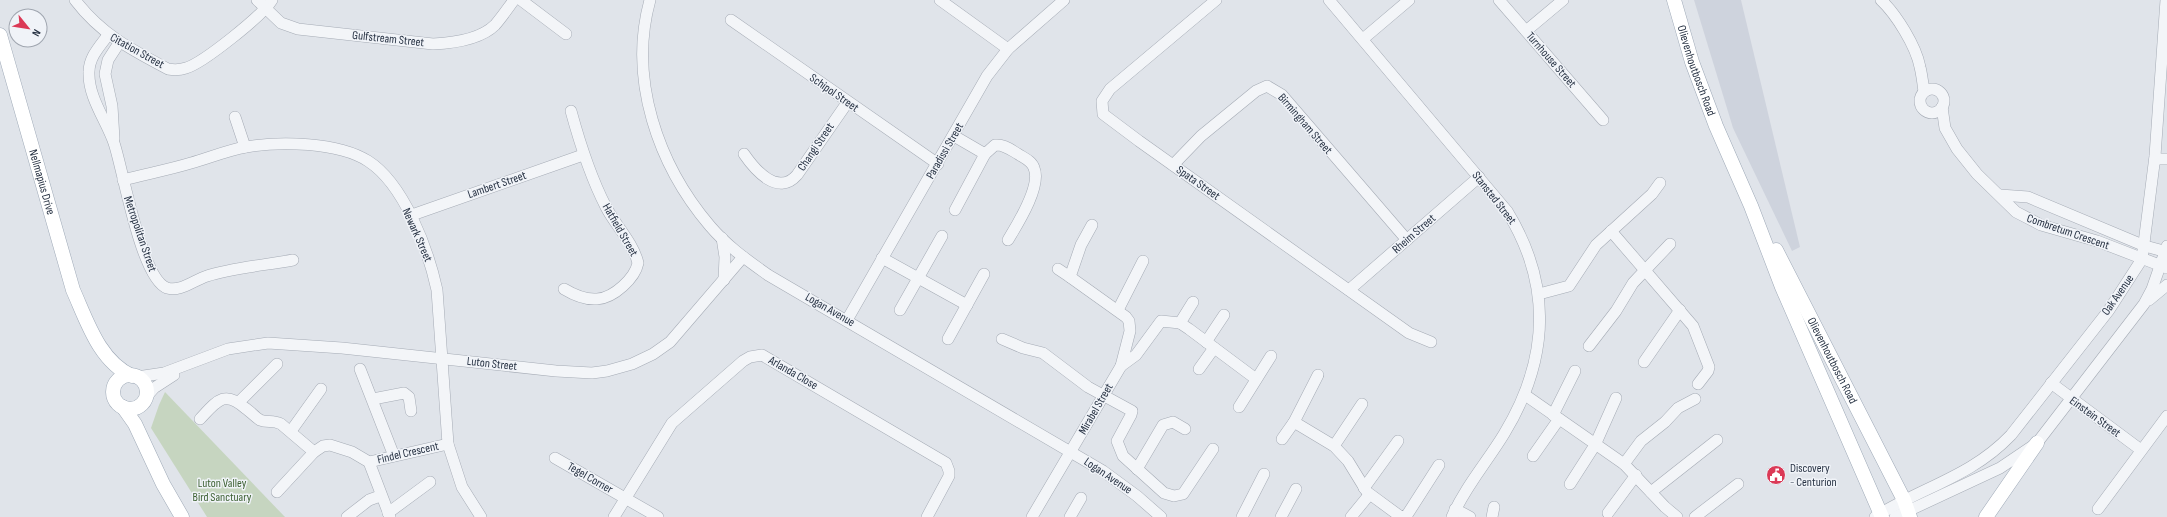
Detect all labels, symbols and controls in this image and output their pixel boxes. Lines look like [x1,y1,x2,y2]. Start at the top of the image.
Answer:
north arrow [8,8,48,48]
street label: Olievenhoutbosch Road [1674,23,1719,118]
text: N [29,27,43,39]
street label: Gulfstream Street [351,28,425,50]
street label: Turnhouse Street [1523,29,1580,91]
street label: Citation Street [107,30,167,72]
street label: Schipol Street [806,71,862,116]
street label: Birmingham Street [1275,91,1336,158]
street label: Changi Street [794,120,838,174]
street label: Paradissi Street [923,120,967,182]
street label: Nellmapius Drive [26,148,59,217]
street label: Spata Street [1173,162,1223,204]
street label: Lambert Street [466,168,529,202]
street label: Stansted Street [1469,168,1520,228]
street label: Metropolitan Street [120,194,160,274]
street label: Hatfield Street [599,201,641,260]
street label: Newark Street [398,206,436,265]
street label: Rheim Street [1389,211,1439,257]
street label: Combretum Crescent [2025,211,2112,253]
street label: Oak Avenue [2099,272,2138,318]
street label: Logan Avenue [802,290,858,330]
street label: Olievenhoutbosch Road [1804,315,1861,406]
street label: Arlanda Close [765,352,820,393]
street label: Luton Street [466,354,518,374]
street label: Mirabel Street [1075,380,1117,437]
street label: Einstein Street [2066,393,2124,441]
street label: Findel Crescent [376,439,441,467]
street label: Logan Avenue [1081,454,1135,498]
street label: Tegel Corner [565,459,616,497]
place label: Discovery - Centurion [1790,461,1837,490]
public building icon: Discovery - Centurion [1765,464,1787,486]
park label: Luton Valley Bird Sanctuary [193,476,252,505]

